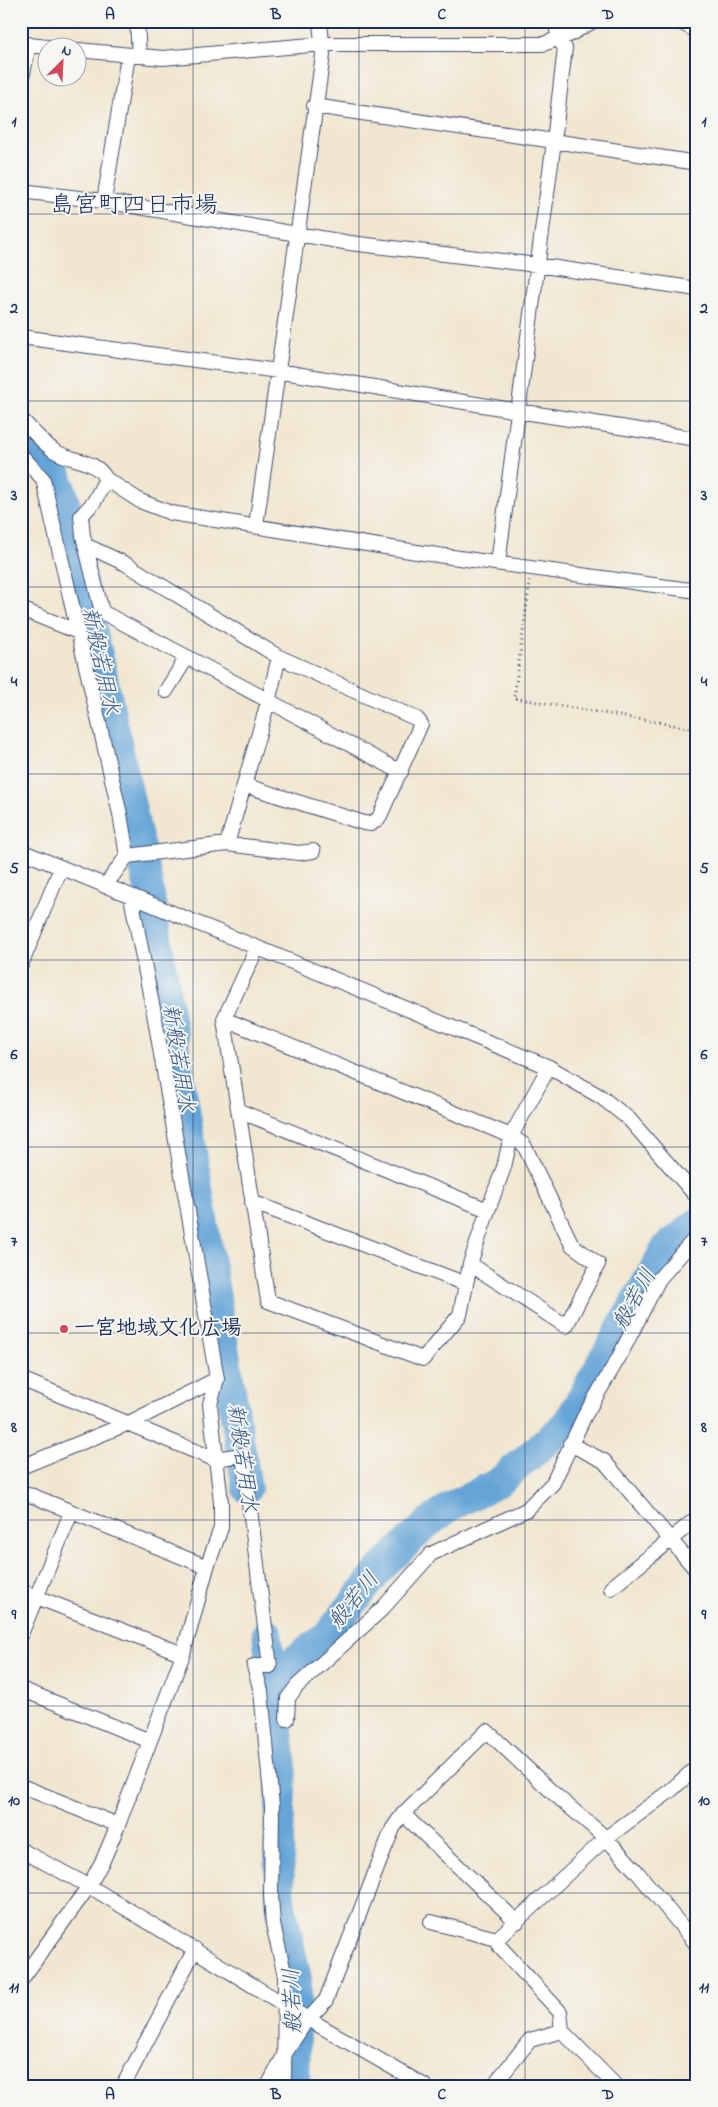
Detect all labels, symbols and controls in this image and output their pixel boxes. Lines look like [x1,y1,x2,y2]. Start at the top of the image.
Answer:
text: A [105,3,115,27]
text: B [270,3,282,27]
text: C [438,3,447,27]
text: D [601,3,614,27]
north arrow [38,38,88,88]
text: N [58,40,75,63]
text: 1 [11,110,17,134]
text: 1 [701,110,707,134]
district label: 島宮町四日市場 [50,189,218,224]
text: 2 [9,297,18,321]
text: 2 [699,297,708,321]
text: 3 [10,484,18,508]
text: 3 [700,484,708,508]
water label: 新般若用水 [72,604,126,718]
text: 4 [10,670,18,694]
text: 4 [700,670,708,694]
text: 5 [9,857,19,881]
text: 5 [699,857,709,881]
water label: 新般若用水 [153,1001,201,1115]
text: 6 [9,1043,18,1067]
text: 6 [699,1043,708,1067]
text: 7 [11,1230,18,1254]
text: 7 [701,1230,708,1254]
water label: 般若川 [606,1263,666,1337]
place label: 一宮地域文化広場 [74,1314,242,1344]
marker: 一宮地域文化広場 [58,1323,70,1335]
water label: 新般若用水 [218,1401,264,1515]
text: 8 [10,1416,17,1440]
text: 8 [700,1416,707,1440]
water label: 般若川 [322,1565,388,1637]
text: 9 [11,1603,17,1627]
text: 9 [701,1603,707,1627]
text: 10 [8,1789,20,1813]
text: 10 [698,1789,710,1813]
water label: 般若川 [277,1967,311,2035]
text: 11 [9,1976,20,2000]
text: 11 [699,1976,710,2000]
text: A [105,2083,115,2107]
text: B [270,2083,282,2107]
text: C [438,2083,447,2107]
text: D [601,2083,614,2107]

